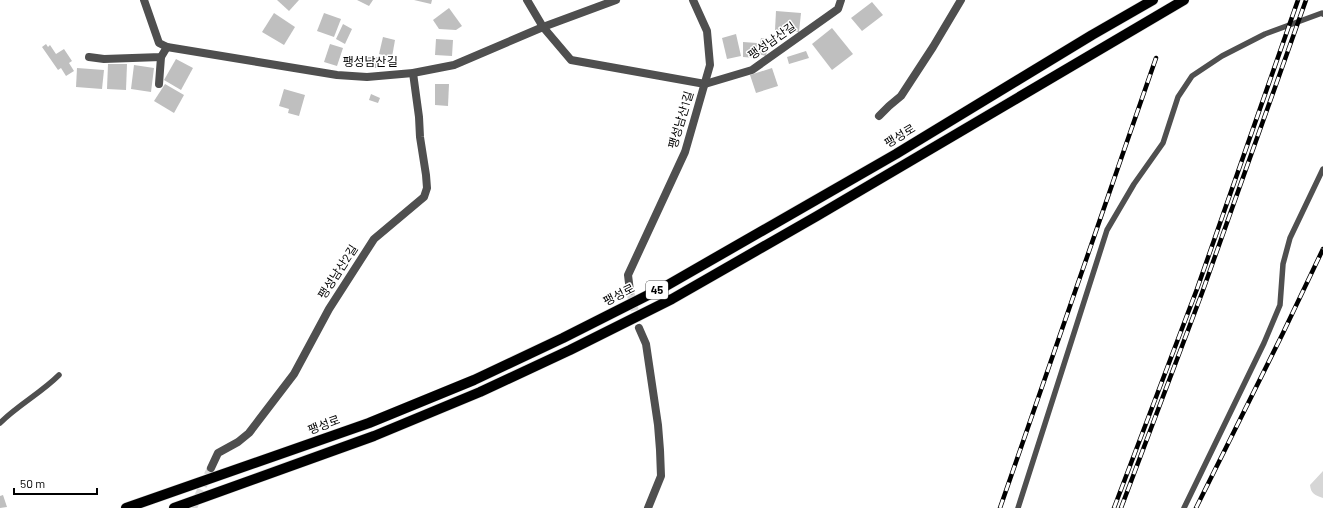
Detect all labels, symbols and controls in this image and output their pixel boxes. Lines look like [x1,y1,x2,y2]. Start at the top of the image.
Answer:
street label: 팽성남산길 [745,19,798,62]
street label: 팽성남산길 [342,54,398,68]
street label: 팽성남산1길 [665,89,695,150]
street label: 팽성로 [882,121,917,150]
street label: 팽성남산2길 [315,242,360,301]
street label: 팽성로 [601,280,636,308]
road number: 45 [646,281,668,299]
street label: 팽성로 [306,412,342,436]
scale bar [14,470,97,496]
text: 50 m [20,476,45,490]

